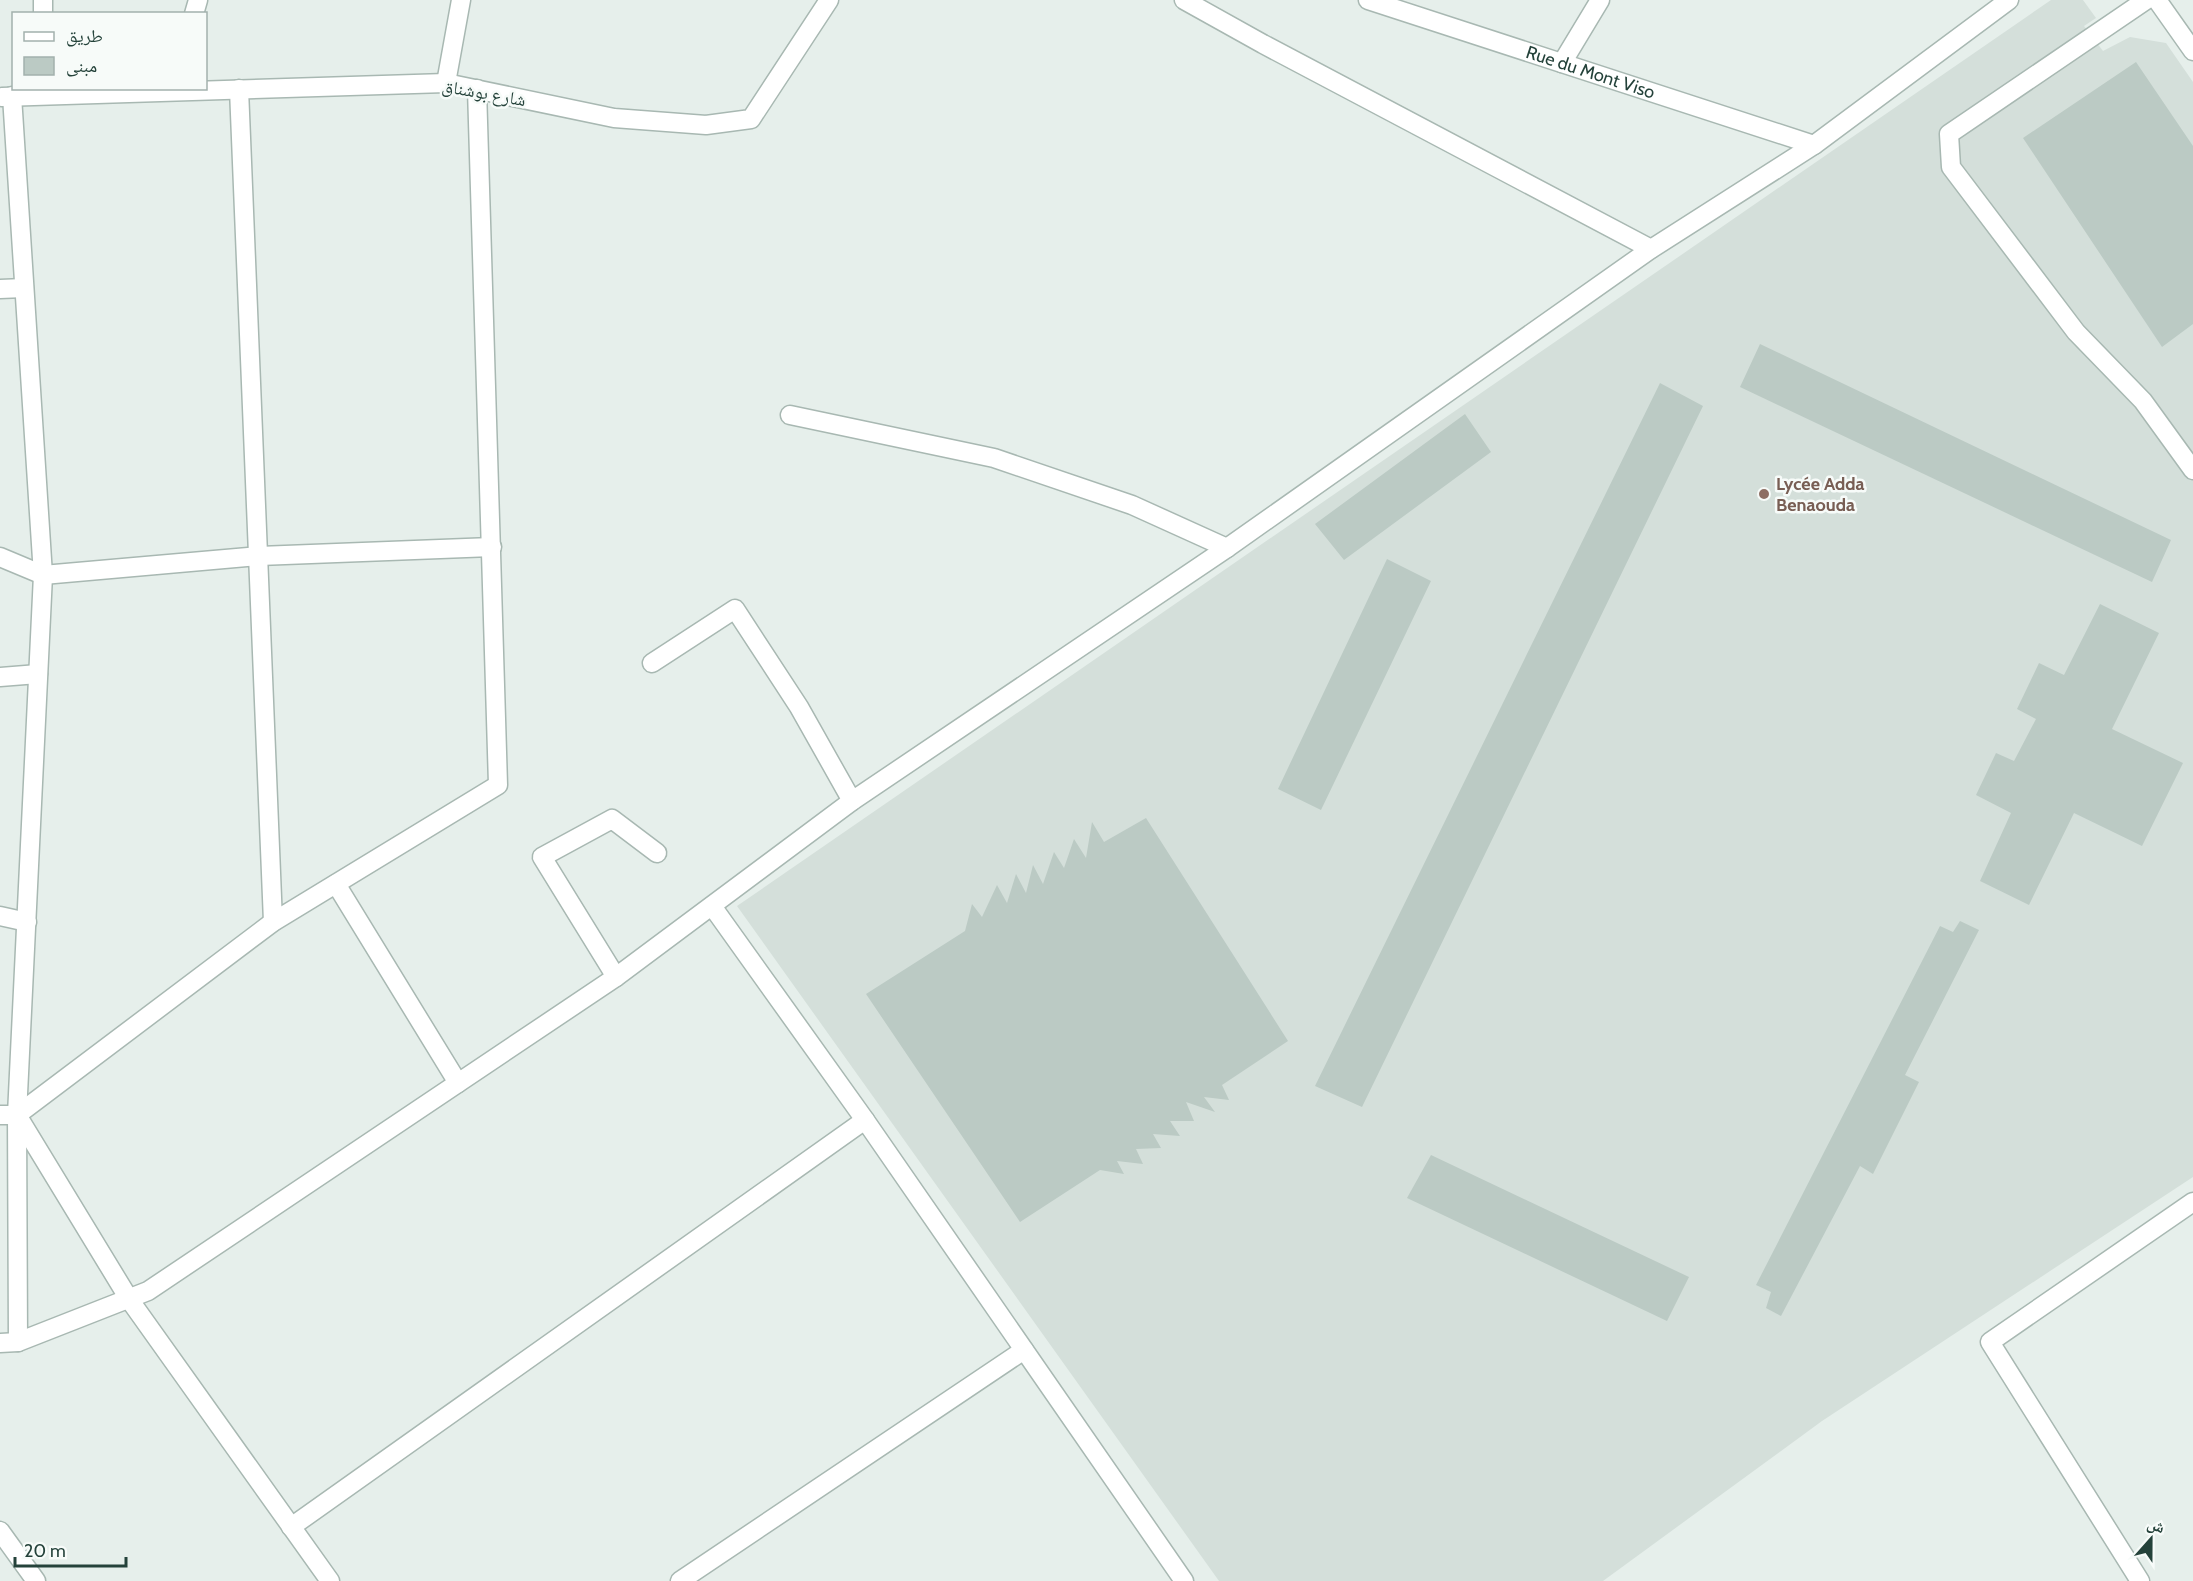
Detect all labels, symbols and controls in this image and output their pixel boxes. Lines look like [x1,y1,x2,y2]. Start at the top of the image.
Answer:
legend [12,12,207,90]
text: طريق [66,25,103,47]
street label: Rue du Mont Viso [1523,41,1658,104]
text: مبنى [66,55,97,77]
street label: شارع بوشناق [440,75,528,111]
place label: Lycée Adda Benaouda [1776,473,1865,516]
marker: Lycée Adda Benaouda [1757,487,1771,501]
north arrow [2121,1509,2181,1569]
text: ش [2145,1514,2168,1537]
scale bar [15,1530,126,1568]
text: 20 m [24,1540,66,1562]

